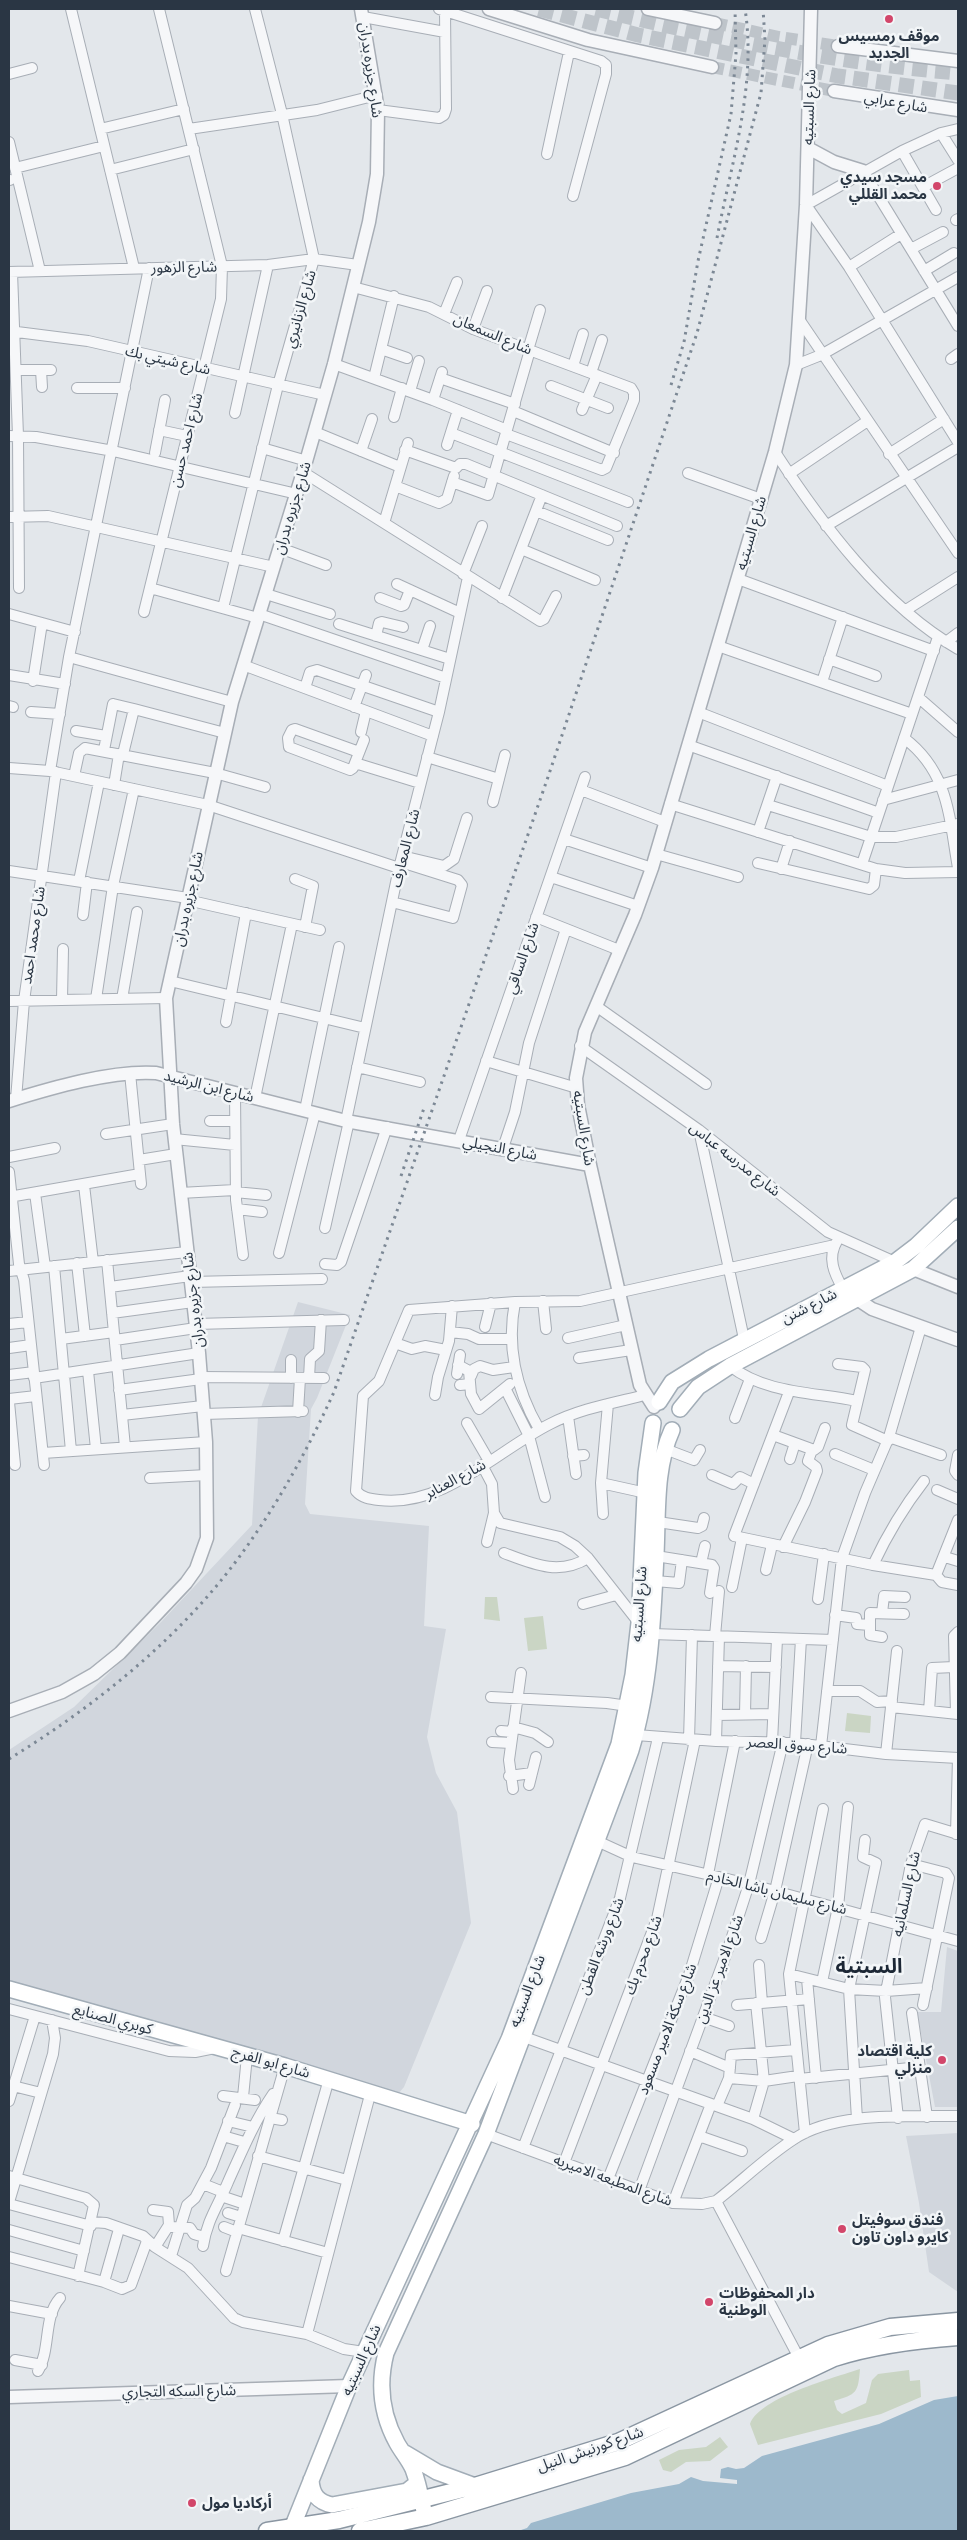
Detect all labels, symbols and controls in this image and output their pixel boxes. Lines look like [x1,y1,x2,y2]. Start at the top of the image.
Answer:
marker: موقف رمسيس الجديد [883,13,895,25]
street label: شارع جزيره بدران [355,21,387,119]
place label: موقف رمسيس الجديد [838,27,940,62]
street label: شارع السبتيه [799,69,819,145]
street label: شارع عرابي [863,88,929,116]
place label: مسجد سيدي محمد القللي [840,168,927,203]
marker: مسجد سيدي محمد القللي [931,180,943,192]
street label: شارع الزهور [151,257,217,277]
street label: شارع الزنانيري [280,268,320,350]
street label: شارع السمعان [451,309,535,359]
street label: شارع شيتي بك [124,341,212,379]
street label: شارع احمد حسن [166,391,206,489]
street label: شارع جزيره بدران [269,459,315,557]
street label: شارع السبتيه [732,494,770,572]
street label: شارع المعارف [387,807,423,889]
street label: شارع جزيره بدران [169,850,207,948]
street label: شارع محمد احمد [17,885,49,985]
street label: شارع الساقي [501,920,543,996]
street label: شارع ابن الرشيد [162,1066,256,1106]
street label: شارع السبتيه [569,1089,599,1167]
street label: شارع مدرسه عباس [686,1118,784,1200]
street label: شارع النجيلي [461,1132,539,1164]
street label: شارع جزيره بدران [178,1251,208,1349]
street label: شارع شنن [778,1284,840,1328]
street label: شارع العنابر [421,1455,489,1503]
street label: شارع السبتيه [627,1565,651,1643]
street label: شارع سوق العصر [746,1732,848,1758]
street label: شارع السلمانيه [888,1850,924,1938]
street label: شارع سليمان باشا الخادم [705,1866,849,1918]
street label: شارع ورشه القطن [574,1895,628,1997]
street label: شارع الامير عز الدين [691,1912,747,2026]
street label: شارع محرم بك [620,1913,666,1997]
street label: شارع السبتيه [505,1952,549,2030]
district label: السبتية [836,1954,902,1978]
street label: شارع سكة الامير مسعود [634,1961,700,2097]
street label: كوبري الصنايع [71,2000,155,2038]
street label: شارع ابو الفرج [230,2042,312,2082]
place label: كلية اقتصاد منزلي [857,2042,932,2077]
marker: كلية اقتصاد منزلي [936,2054,948,2066]
street label: شارع المطبعه الاميريه [551,2150,675,2210]
place label: فندق سوفيتل كايرو داون تاون [852,2211,948,2246]
marker: فندق سوفيتل كايرو داون تاون [836,2223,848,2235]
place label: دار المحفوظات الوطنية [719,2284,815,2319]
marker: دار المحفوظات الوطنية [703,2296,715,2308]
street label: شارع السبتيه [337,2322,385,2398]
street label: شارع السكه التجاري [122,2381,236,2401]
street label: شارع كورنيش النيل [534,2422,646,2476]
place label: أركاديا مول [202,2494,272,2512]
marker: أركاديا مول [186,2497,198,2509]

